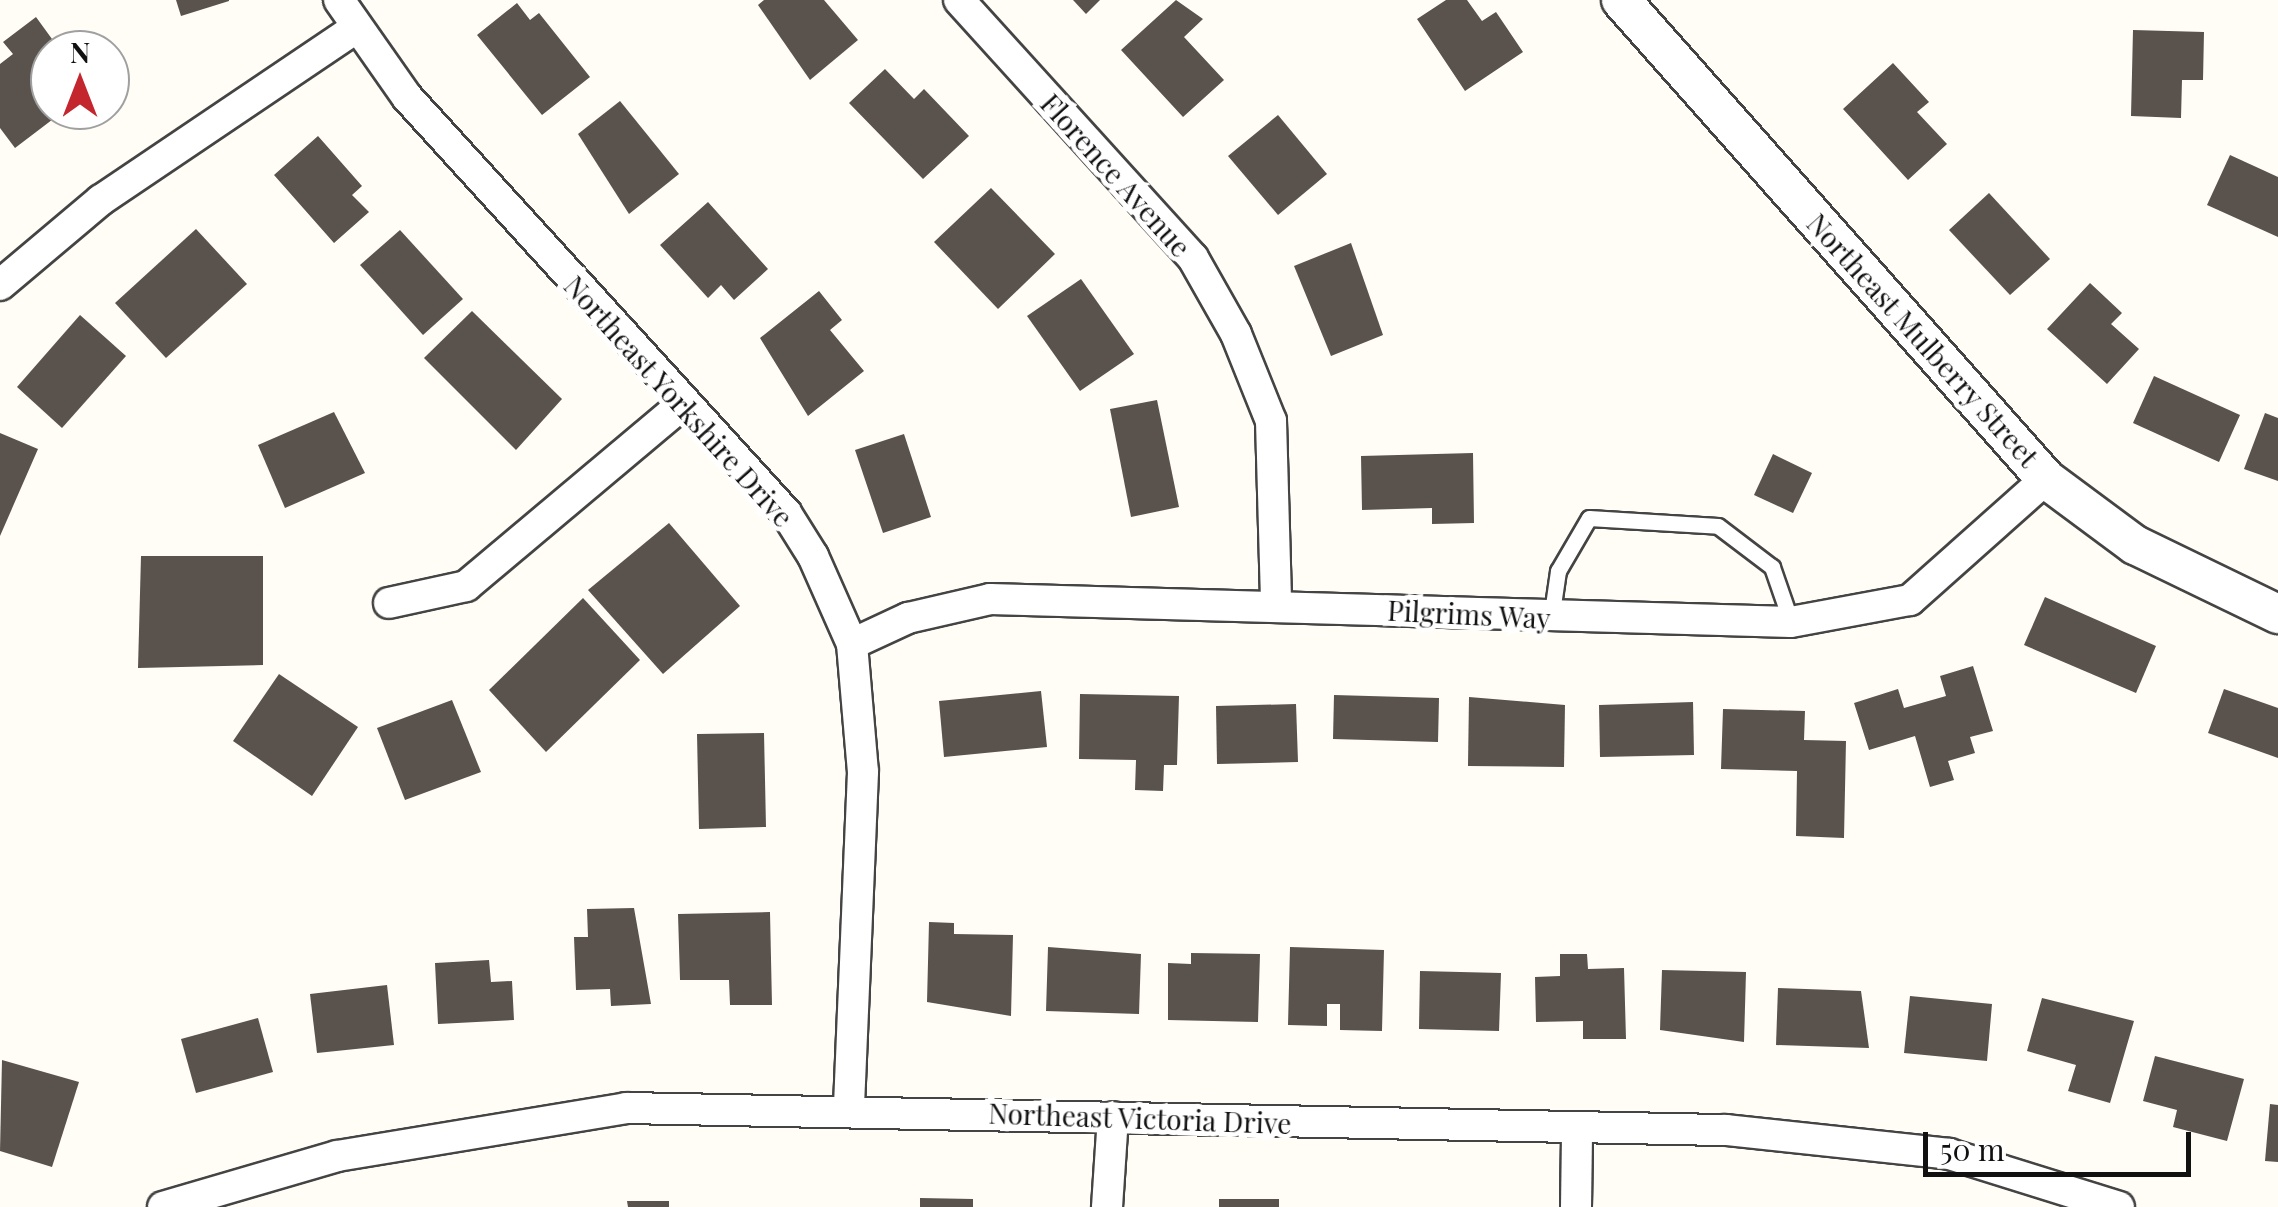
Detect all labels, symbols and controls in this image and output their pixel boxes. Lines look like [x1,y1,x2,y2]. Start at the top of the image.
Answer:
north arrow [30,30,130,130]
text: N [70,33,90,70]
street label: Florence Avenue [1034,86,1198,264]
street label: Northeast Mulberry Street [1800,206,2046,474]
street label: Northeast Yorkshire Drive [557,268,801,534]
street label: Pilgrims Way [1386,593,1552,635]
street label: Northeast Victoria Drive [987,1096,1293,1140]
scale bar [1928,1112,2196,1174]
text: 50 m [1940,1129,2005,1169]

